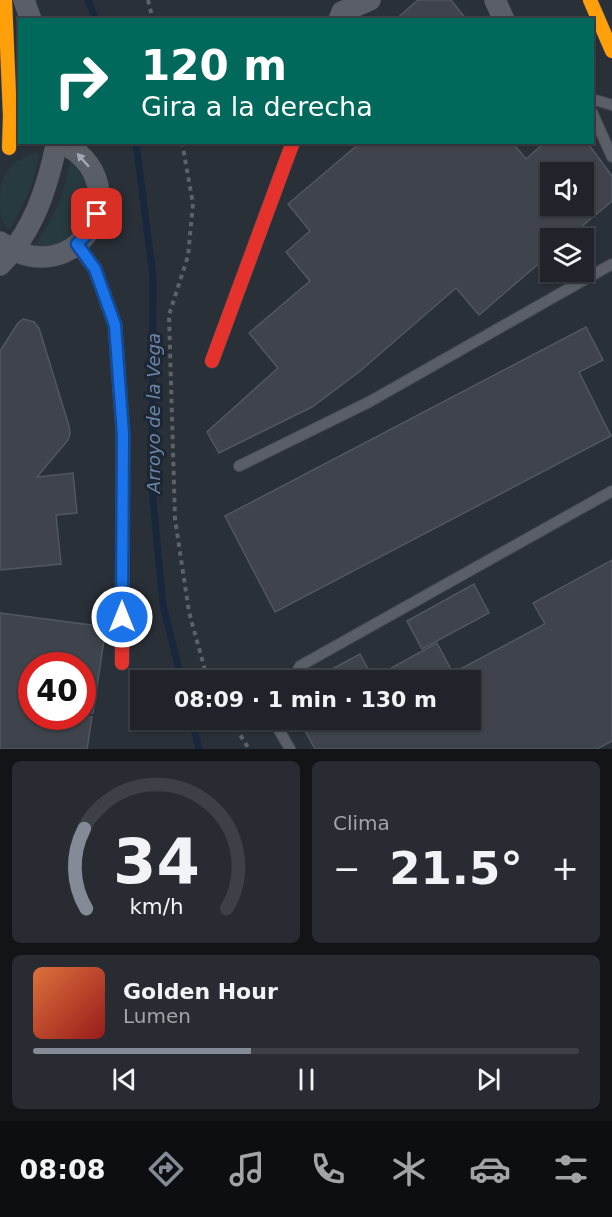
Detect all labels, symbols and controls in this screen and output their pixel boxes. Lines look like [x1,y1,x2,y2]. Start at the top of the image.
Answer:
text: 120 m [141,41,287,90]
icon: right [42,42,120,120]
text: Gira a la derecha [141,91,373,122]
one-way arrow [77,152,90,168]
map controls [540,162,594,282]
button: sound [540,162,594,216]
pin [71,188,122,239]
icon: arrive [80,197,113,230]
button: layers [540,228,594,282]
water label: Arroyo de la Vega [143,333,164,494]
position arrow [90,585,154,649]
speed limit sign: 40 [18,652,96,730]
text: 08:09 · 1 min · 130 m [174,687,437,712]
text: Clima [333,811,390,835]
text: 34 [113,825,199,898]
text: 21.5° [389,842,523,895]
text: − [333,849,361,888]
text: + [551,849,579,888]
text: km/h [129,894,183,919]
text: Golden Hour [123,979,278,1004]
text: Lumen [123,1004,191,1028]
icon: previous [108,1063,141,1096]
icon: pause [290,1063,323,1096]
icon: next [472,1063,505,1096]
icon: directions [145,1148,187,1190]
icon: music [226,1148,268,1190]
icon: phone [307,1148,349,1190]
icon: climate [388,1148,430,1190]
icon: car [469,1148,511,1190]
icon: filters [550,1148,592,1190]
text: 08:08 [20,1154,106,1185]

